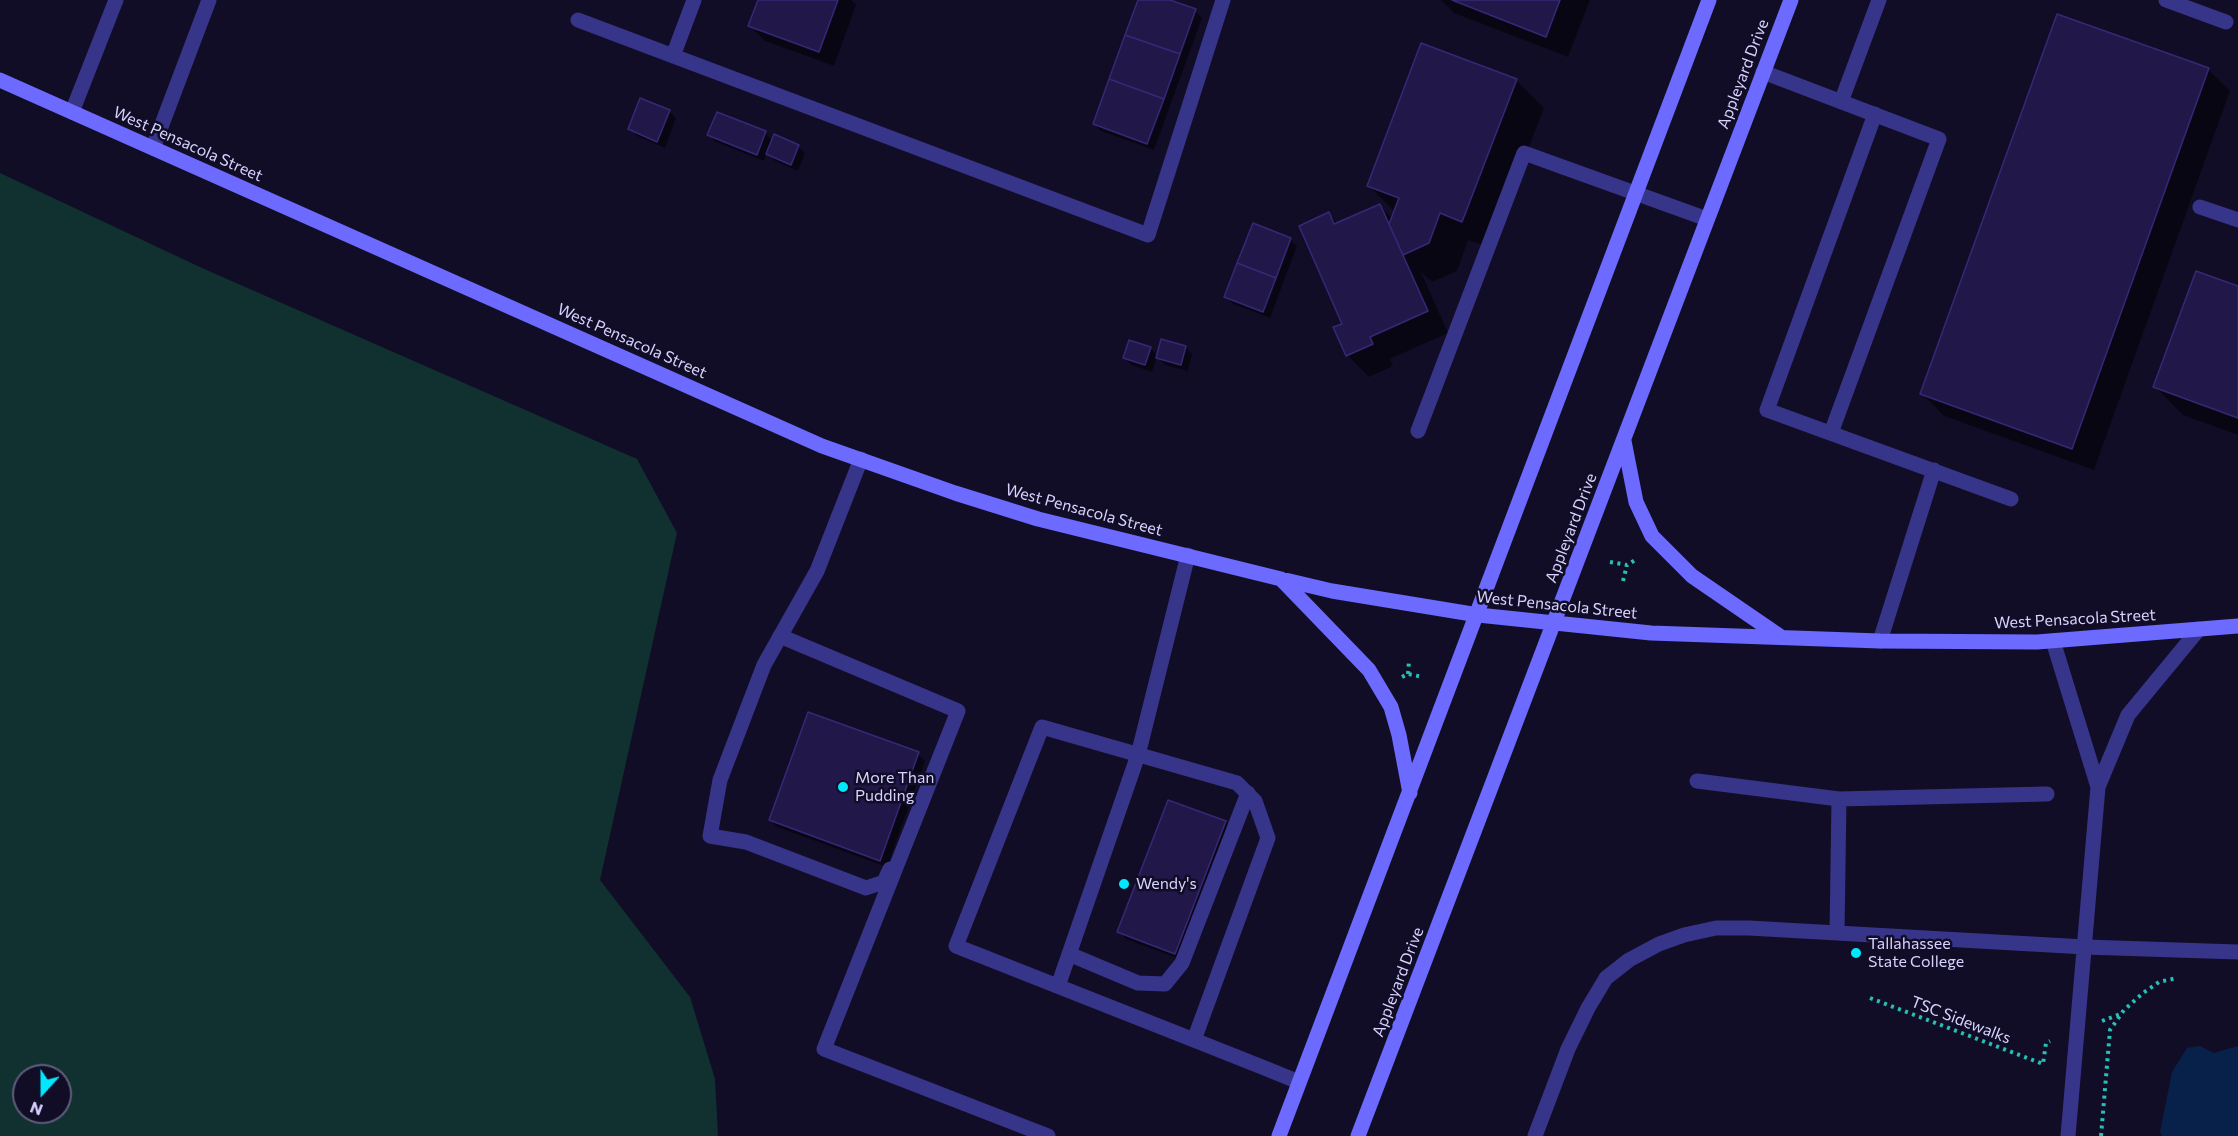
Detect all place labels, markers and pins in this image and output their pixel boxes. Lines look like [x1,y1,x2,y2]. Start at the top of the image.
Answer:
place label: More Than Pudding [855,768,934,806]
marker: More Than Pudding [836,780,850,794]
place label: Wendy's [1136,874,1197,894]
marker: Wendy's [1117,877,1131,891]
place label: Tallahassee State College [1868,934,1964,972]
marker: Tallahassee State College [1849,946,1863,960]

